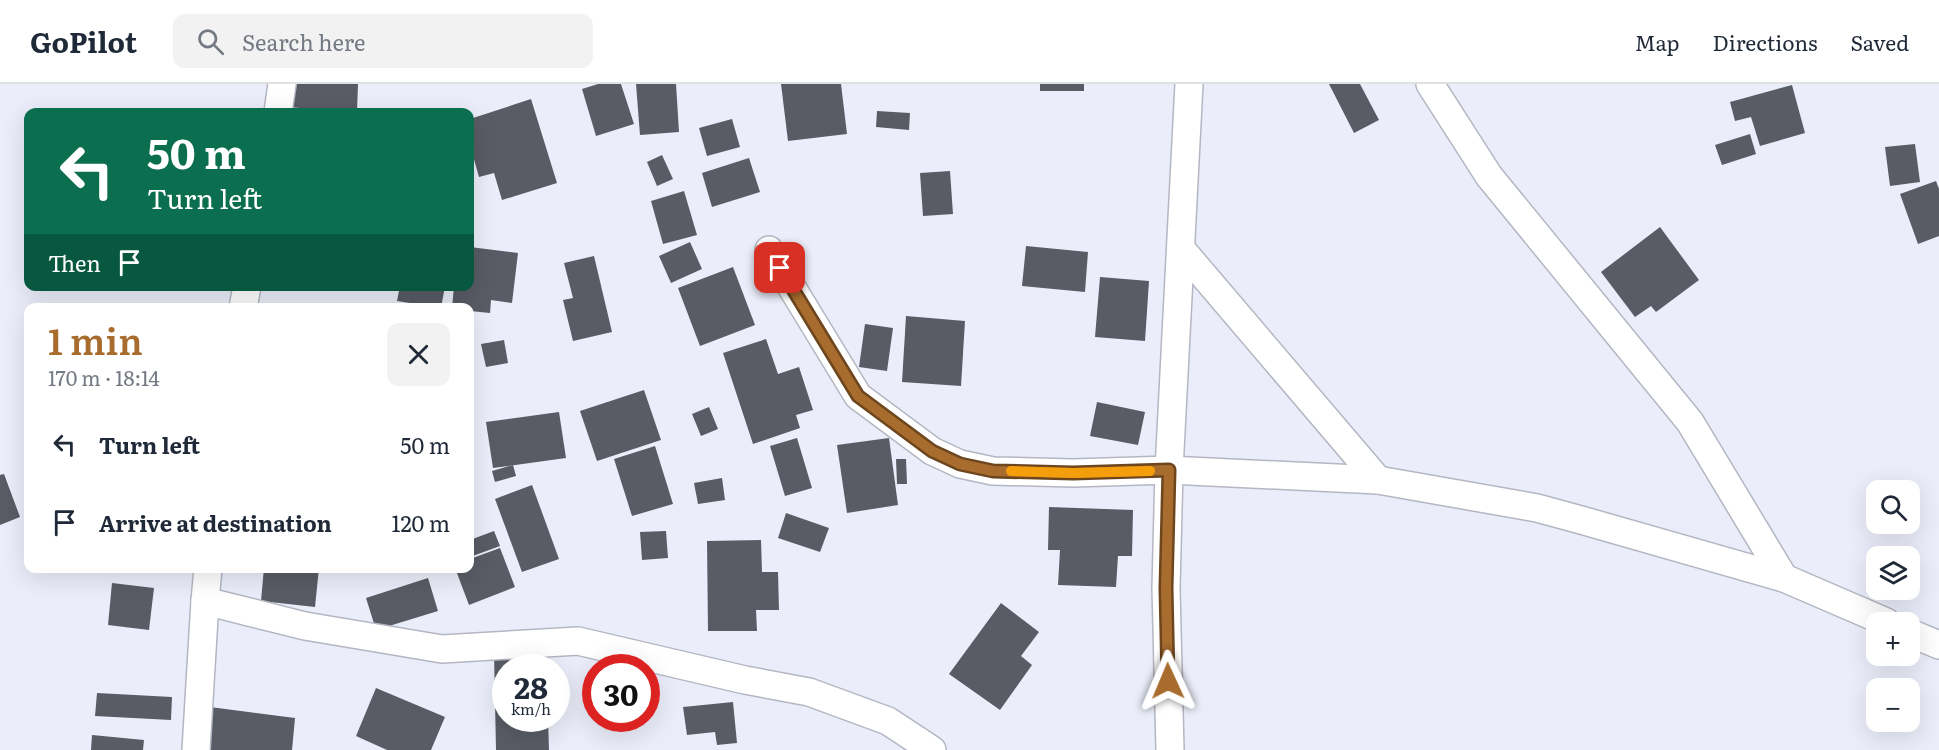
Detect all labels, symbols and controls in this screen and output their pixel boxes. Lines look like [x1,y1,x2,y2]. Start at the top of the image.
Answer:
search box [173,14,593,68]
text: GoPilot [30,20,137,62]
icon: search [194,25,227,58]
text: Search here [242,25,365,58]
text: Map [1635,26,1680,57]
text: Directions [1713,26,1818,57]
text: Saved [1851,26,1909,57]
text: 50 m [147,120,246,182]
icon: left [48,132,126,210]
text: Turn left [147,177,262,217]
pin [754,242,805,293]
text: Then [48,246,101,279]
icon: arrive [113,246,146,279]
icon: arrive [763,251,796,284]
text: 1 min [48,313,143,366]
button: close [387,323,450,386]
text: 170 m · 18:14 [48,362,159,392]
icon: left [48,428,81,461]
text: Turn left [99,428,200,461]
text: 50 m [400,428,450,461]
map controls [1866,480,1920,732]
button: search [1866,480,1920,534]
icon: arrive [48,506,81,539]
text: Arrive at destination [99,506,332,539]
text: 120 m [391,506,450,539]
button: layers [1866,546,1920,600]
button: + [1866,612,1920,666]
position arrow [1136,649,1200,713]
speed limit sign: 30 [582,654,660,732]
text: 28 [514,664,548,708]
button: − [1866,678,1920,732]
text: km/h [511,697,551,720]

